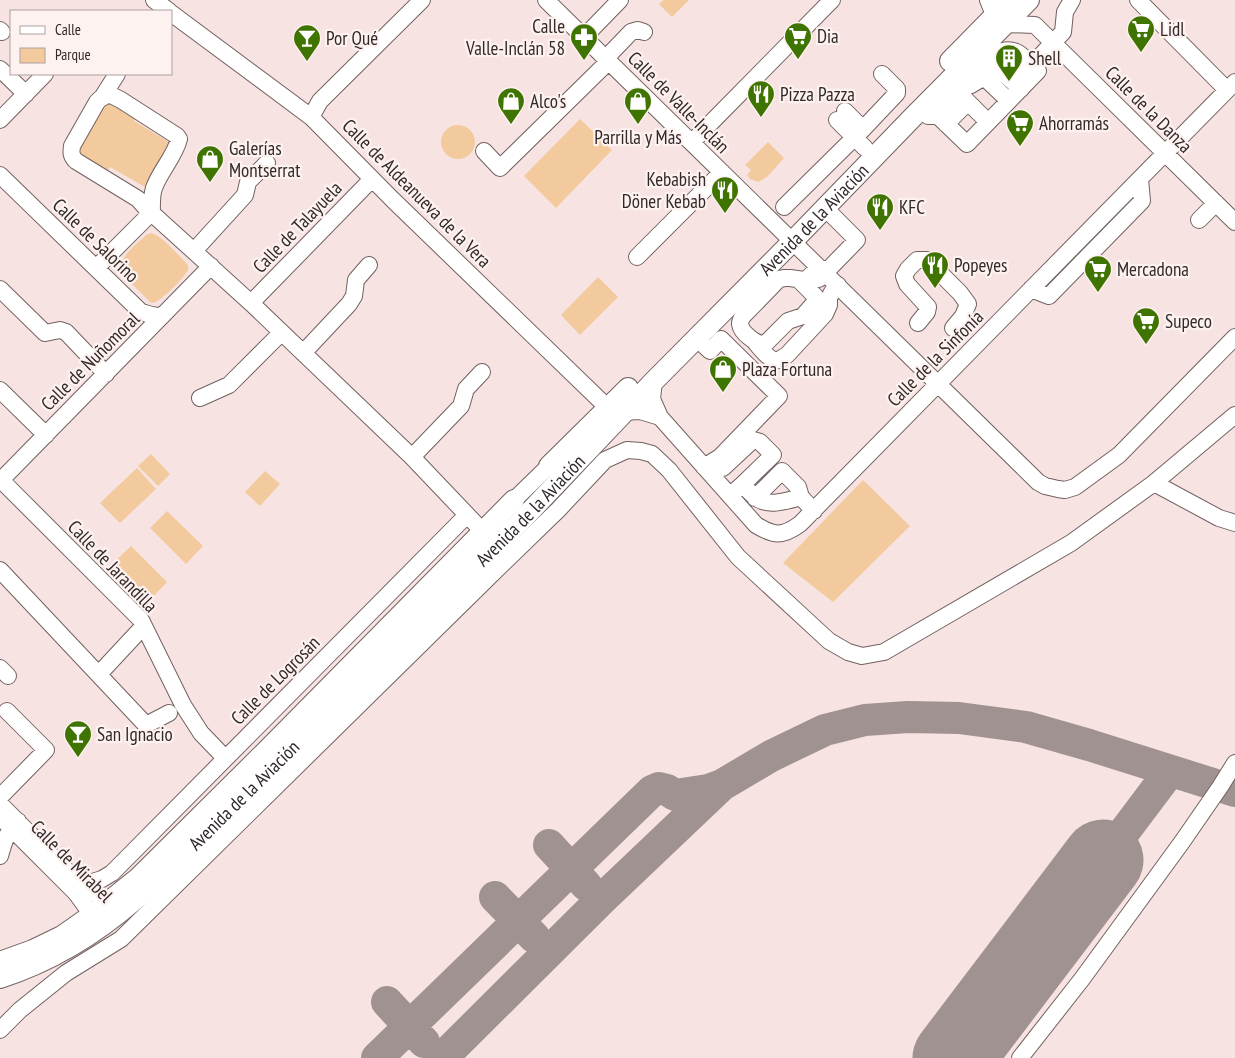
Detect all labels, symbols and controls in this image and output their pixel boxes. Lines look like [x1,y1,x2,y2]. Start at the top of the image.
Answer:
legend [10,10,172,75]
place label: Calle Valle-Inclán 58 [465,14,565,60]
supermarket icon: Lidl [1126,14,1156,53]
place label: Lidl [1160,17,1185,41]
text: Calle [55,20,81,39]
supermarket icon: Dia [783,21,813,60]
pharmacy icon: Calle Valle-Inclán 58 [569,22,599,61]
bar icon: Por Qué [292,23,322,62]
place label: Dia [817,24,839,48]
place label: Por Qué [326,26,378,50]
building icon: Shell [994,43,1024,82]
text: Parque [55,45,91,64]
street label: Calle de Valle-Inclán [623,46,735,158]
place label: Shell [1028,46,1062,70]
street label: Calle de la Danza [1100,60,1198,158]
restaurant icon: Pizza Pazza [746,79,776,118]
place label: Pizza Pazza [780,82,855,106]
shop icon: Alco's [496,86,526,125]
shop icon: Parrilla y Más [623,86,653,125]
place label: Alco's [530,89,566,113]
supermarket icon: Ahorramás [1005,108,1035,147]
place label: Ahorramás [1039,111,1109,135]
street label: Calle de Aldeanueva de la Vera [338,114,496,272]
place label: Parrilla y Más [594,125,682,149]
place label: Galerías Montserrat [229,136,301,182]
shop icon: Galerías Montserrat [195,144,225,183]
street label: Avenida de la Aviación [754,159,873,280]
place label: Kebabish Döner Kebab [622,167,706,213]
restaurant icon: Kebabish Döner Kebab [710,175,740,214]
street label: Calle de Talayuela [247,176,347,278]
restaurant icon: KFC [865,192,895,231]
street label: Calle de Salorino [48,193,144,287]
place label: KFC [899,195,925,219]
restaurant icon: Popeyes [920,250,950,289]
place label: Popeyes [954,253,1007,277]
supermarket icon: Mercadona [1083,254,1113,293]
place label: Mercadona [1117,257,1189,281]
street label: Calle de la Sinfonía [882,305,988,411]
street label: Calle de Nuñomoral [36,306,145,415]
supermarket icon: Supeco [1131,306,1161,345]
place label: Supeco [1165,309,1212,333]
shop icon: Plaza Fortuna [708,354,738,393]
place label: Plaza Fortuna [742,357,832,381]
street label: Avenida de la Aviación [470,449,590,571]
street label: Calle de Jarandilla [63,515,163,617]
street label: Calle de Logrosán [225,630,325,730]
bar icon: San Ignacio [63,719,93,758]
place label: San Ignacio [97,722,173,746]
street label: Avenida de la Aviación [183,735,304,855]
street label: Calle de Mirabel [26,815,119,908]

